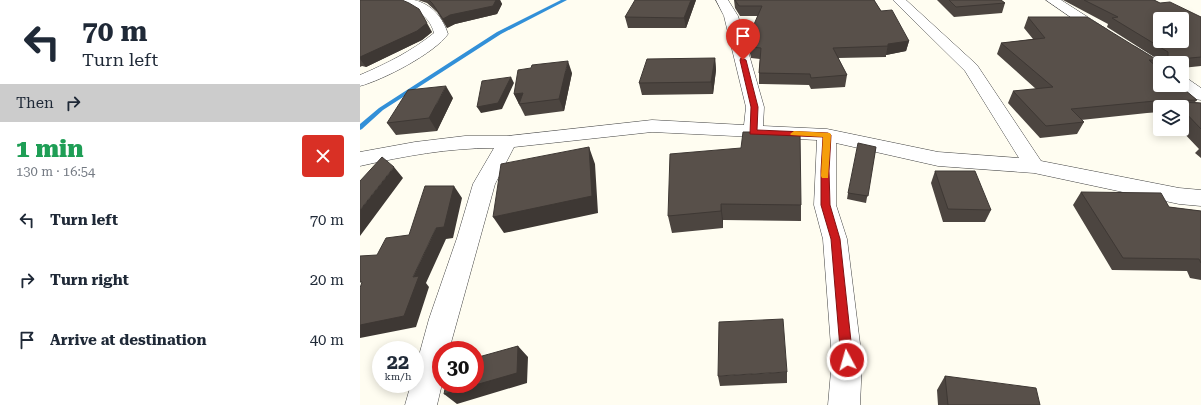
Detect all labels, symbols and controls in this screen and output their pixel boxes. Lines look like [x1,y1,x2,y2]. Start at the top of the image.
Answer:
map controls [1153,12,1189,136]
button: sound [1153,12,1189,48]
text: 70 m [82,15,147,48]
icon: left [16,16,68,68]
pin [726,19,760,60]
icon: arrive [732,25,754,47]
text: Turn left [82,49,158,70]
button: search [1153,56,1189,92]
icon: right [62,92,84,114]
text: Then [16,94,54,112]
button: layers [1153,100,1189,136]
text: 1 min [16,135,83,163]
button: close [302,135,344,177]
text: 130 m · 16:54 [16,164,95,179]
icon: left [16,209,38,231]
text: Turn left [50,211,118,229]
text: 70 m [310,211,344,229]
icon: right [16,269,38,291]
text: Turn right [50,271,129,289]
text: 20 m [310,271,344,289]
icon: arrive [16,329,38,351]
text: Arrive at destination [50,331,206,349]
text: 40 m [310,331,344,349]
position arrow [826,339,868,381]
speed limit sign: 30 [432,341,484,393]
text: 22 [387,350,409,374]
text: km/h [385,371,411,382]

